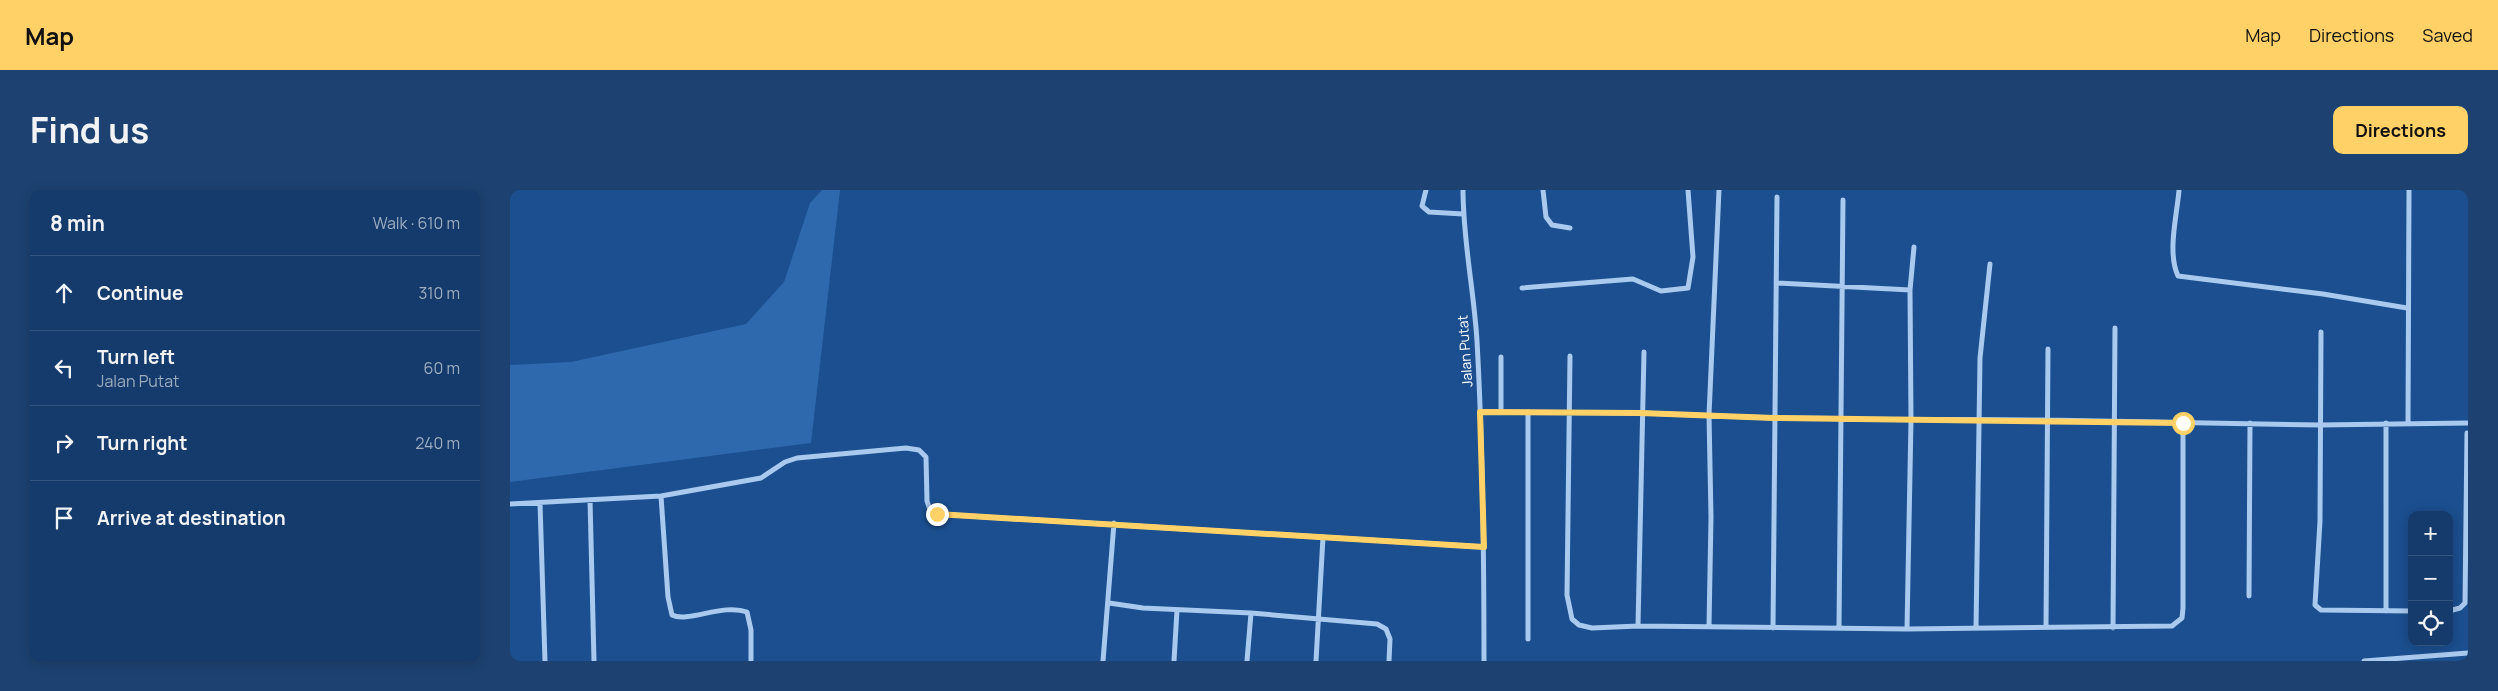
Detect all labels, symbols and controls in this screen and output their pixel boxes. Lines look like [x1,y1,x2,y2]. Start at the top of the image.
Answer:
text: Map [25,19,74,52]
text: Map [2245,23,2281,47]
text: Directions [2309,23,2394,47]
text: Saved [2422,23,2473,47]
text: Find us [30,106,149,154]
button: Directions [2333,106,2468,154]
text: 8 min [50,209,105,237]
text: Walk · 610 m [373,212,460,234]
icon: ahead [50,279,78,307]
text: Continue [97,280,183,306]
text: 310 m [418,282,460,304]
street label: Jalan Putat [1452,314,1476,388]
text: Turn left [97,344,175,370]
icon: left [50,354,78,382]
text: 60 m [424,357,460,379]
text: Jalan Putat [97,370,180,392]
route start [2172,412,2195,435]
icon: right [50,429,78,457]
text: Turn right [97,430,187,456]
text: 240 m [415,432,460,454]
route end [926,503,949,526]
icon: arrive [50,504,78,532]
text: Arrive at destination [97,505,286,531]
map controls [2408,511,2453,646]
button: + [2408,511,2453,556]
button: − [2408,556,2453,601]
button: locate [2408,601,2453,646]

